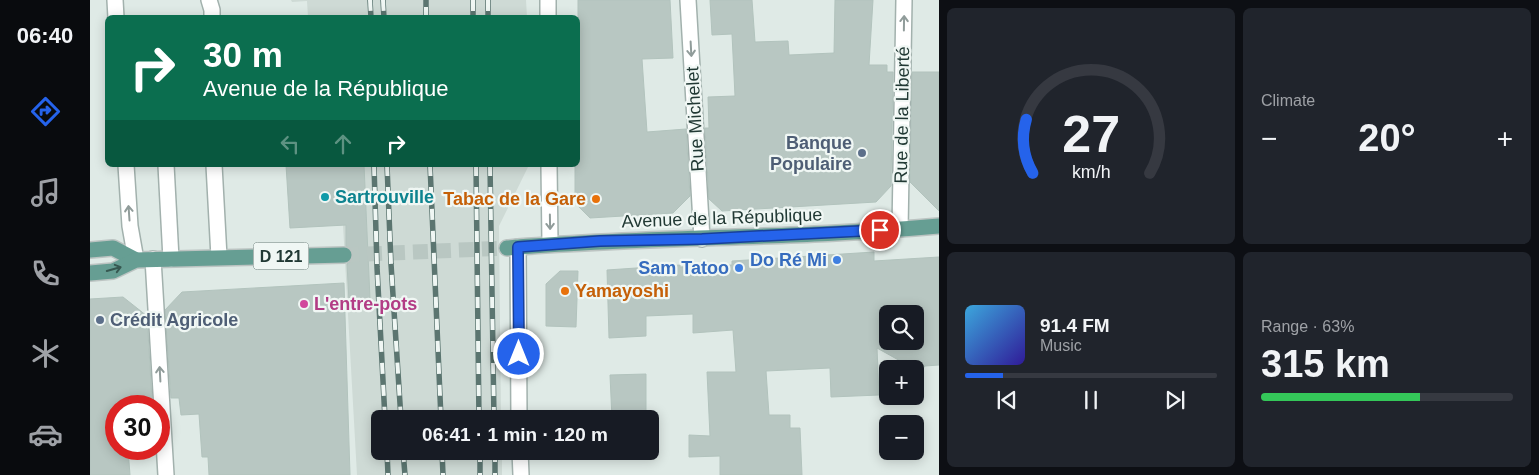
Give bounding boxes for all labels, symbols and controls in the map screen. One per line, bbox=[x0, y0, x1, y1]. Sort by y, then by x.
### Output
one-way arrow bbox=[899, 15, 909, 32]
text: 06:40 bbox=[17, 23, 73, 48]
icon: right bbox=[120, 35, 185, 100]
text: 30 m bbox=[203, 35, 283, 74]
one-way arrow bbox=[686, 40, 695, 56]
street label: Rue de la Liberté bbox=[891, 46, 913, 184]
street label: Rue Michelet bbox=[682, 66, 708, 172]
text: Avenue de la République bbox=[203, 76, 448, 101]
text: Climate bbox=[1261, 92, 1315, 109]
icon: directions bbox=[28, 94, 63, 129]
text: 27 bbox=[1062, 105, 1120, 163]
text: 20° bbox=[1358, 117, 1416, 159]
text: − bbox=[1261, 123, 1277, 154]
text: + bbox=[1497, 123, 1513, 154]
icon: left bbox=[276, 130, 304, 158]
icon: ahead bbox=[329, 130, 357, 158]
icon: right bbox=[382, 130, 410, 158]
place label: Banque Populaire bbox=[770, 133, 852, 174]
marker: Banque Populaire bbox=[856, 147, 868, 159]
text: km/h bbox=[1072, 162, 1110, 182]
icon: music bbox=[28, 175, 63, 210]
place label: Sartrouville bbox=[335, 187, 434, 207]
place label: Tabac de la Gare bbox=[443, 189, 586, 209]
marker: Sartrouville bbox=[319, 191, 331, 203]
marker: Tabac de la Gare bbox=[590, 193, 602, 205]
one-way arrow bbox=[124, 205, 134, 221]
street label: Avenue de la République bbox=[621, 205, 823, 231]
pin bbox=[859, 209, 901, 251]
one-way arrow bbox=[545, 214, 554, 230]
icon: arrive bbox=[866, 216, 894, 244]
road number: D 121 bbox=[254, 242, 308, 270]
place label: Do Ré Mi bbox=[750, 250, 827, 270]
marker: Do Ré Mi bbox=[831, 254, 843, 266]
icon: phone bbox=[28, 256, 63, 291]
place label: Sam Tatoo bbox=[638, 258, 729, 278]
marker: Sam Tatoo bbox=[733, 262, 745, 274]
one-way arrow bbox=[106, 264, 122, 273]
place label: Yamayoshi bbox=[575, 281, 669, 301]
marker: Yamayoshi bbox=[559, 285, 571, 297]
place label: L'entre-pots bbox=[314, 294, 417, 314]
marker: L'entre-pots bbox=[298, 298, 310, 310]
map controls bbox=[879, 305, 924, 460]
button: search bbox=[879, 305, 924, 350]
place label: Crédit Agricole bbox=[110, 310, 238, 330]
marker: Crédit Agricole bbox=[94, 314, 106, 326]
text: 91.4 FM bbox=[1040, 315, 1110, 336]
text: Range · 63% bbox=[1261, 318, 1354, 335]
position arrow bbox=[492, 327, 544, 379]
icon: climate bbox=[28, 336, 63, 371]
text: Music bbox=[1040, 337, 1082, 354]
text: 315 km bbox=[1261, 343, 1390, 385]
button: + bbox=[879, 360, 924, 405]
one-way arrow bbox=[155, 366, 164, 382]
icon: previous bbox=[993, 386, 1021, 414]
icon: pause bbox=[1077, 386, 1105, 414]
icon: next bbox=[1161, 386, 1189, 414]
speed limit sign: 30 bbox=[105, 395, 170, 460]
button: − bbox=[879, 415, 924, 460]
icon: car bbox=[28, 417, 63, 452]
text: 06:41 · 1 min · 120 m bbox=[422, 424, 608, 445]

